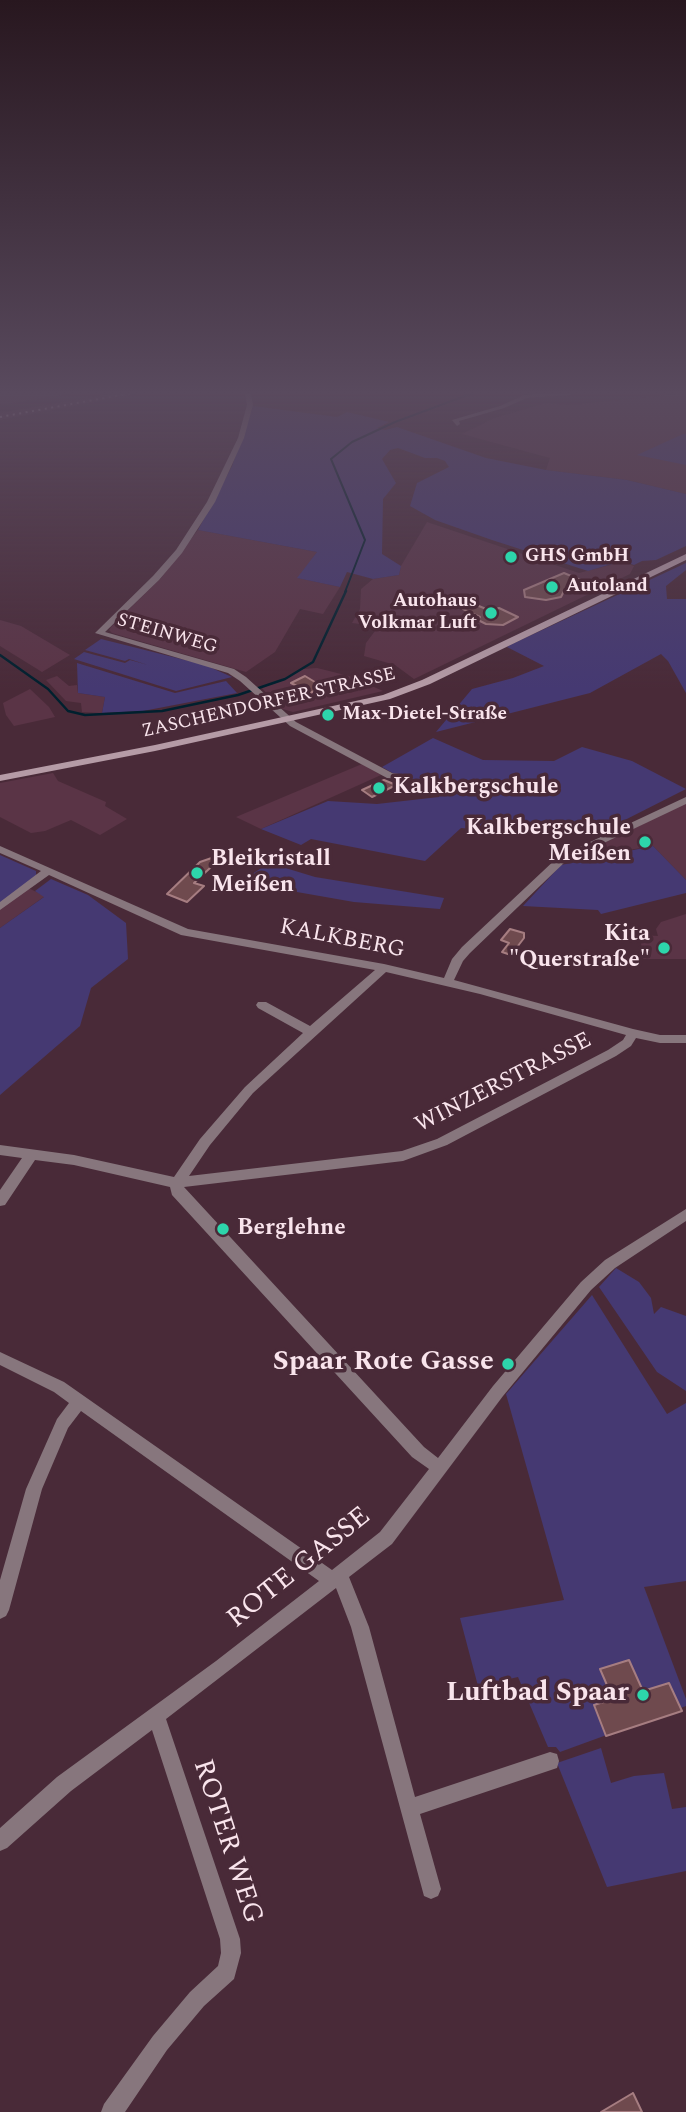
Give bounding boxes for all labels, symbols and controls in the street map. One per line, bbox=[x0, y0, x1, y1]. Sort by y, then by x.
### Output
place label: GHS GmbH bbox=[525, 546, 629, 568]
marker: GHS GmbH bbox=[503, 549, 519, 565]
place label: Autoland bbox=[566, 576, 648, 598]
marker: Autoland bbox=[544, 579, 560, 595]
place label: Autohaus Volkmar Luft bbox=[358, 591, 477, 635]
marker: Autohaus Volkmar Luft bbox=[483, 605, 499, 621]
street label: STEINWEG bbox=[114, 610, 220, 660]
street label: ZASCHENDORFER STRASSE bbox=[140, 664, 398, 744]
place label: Max-Dietel-Straße bbox=[342, 704, 507, 726]
marker: Max-Dietel-Straße bbox=[320, 707, 336, 723]
place label: Kalkbergschule bbox=[393, 774, 558, 802]
marker: Kalkbergschule bbox=[371, 780, 387, 796]
place label: Kalkbergschule Meißen bbox=[466, 815, 631, 869]
marker: Kalkbergschule Meißen bbox=[637, 834, 653, 850]
place label: Bleikristall Meißen bbox=[211, 846, 331, 900]
marker: Bleikristall Meißen bbox=[189, 865, 205, 881]
street label: KALKBERG bbox=[277, 914, 407, 966]
place label: Kita "Querstraße" bbox=[509, 921, 650, 975]
marker: Kita "Querstraße" bbox=[656, 940, 672, 956]
street label: WINZERSTRASSE bbox=[411, 1028, 597, 1140]
place label: Berglehne bbox=[237, 1215, 346, 1243]
marker: Berglehne bbox=[215, 1221, 231, 1237]
place label: Spaar Rote Gasse bbox=[273, 1347, 494, 1381]
marker: Spaar Rote Gasse bbox=[500, 1356, 516, 1372]
street label: ROTE GASSE bbox=[221, 1501, 379, 1637]
place label: Luftbad Spaar bbox=[446, 1678, 629, 1712]
marker: Luftbad Spaar bbox=[635, 1687, 651, 1703]
street label: ROTER WEG bbox=[184, 1756, 268, 1928]

